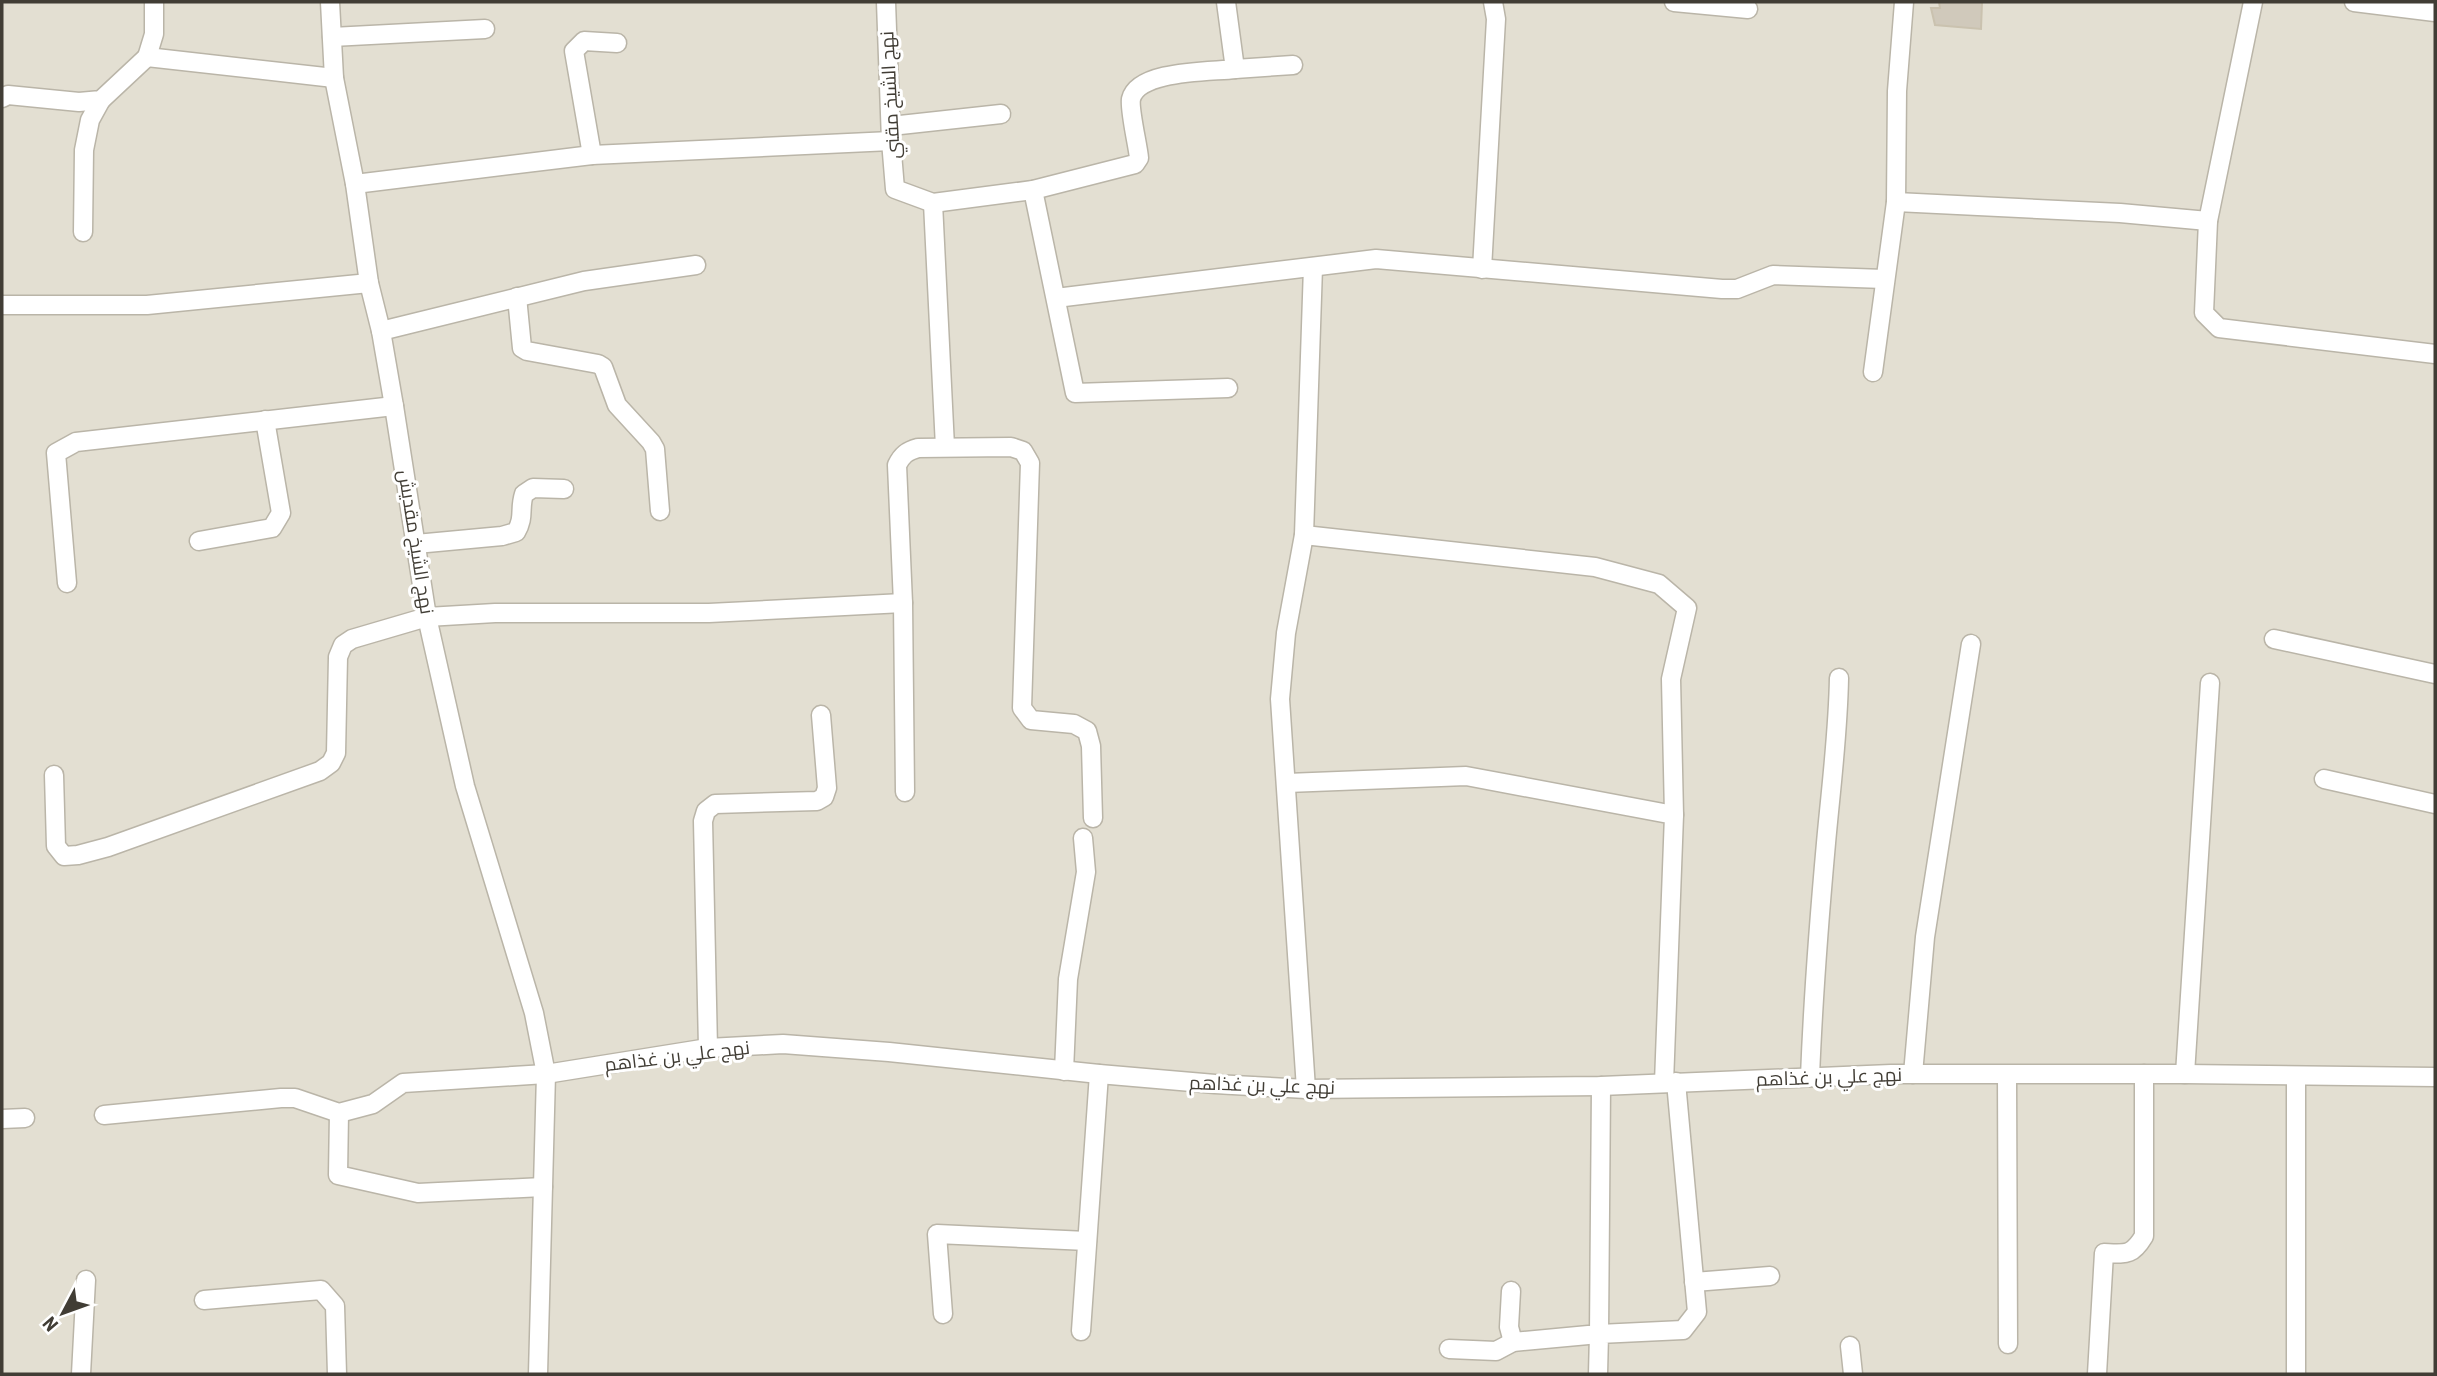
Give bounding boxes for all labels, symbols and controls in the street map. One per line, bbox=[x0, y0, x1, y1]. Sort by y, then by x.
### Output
street label: نهج الشيخ مقني bbox=[875, 30, 908, 159]
street label: نهج الشيخ مقديش bbox=[391, 468, 439, 616]
street label: نهج علي بن غذاهم bbox=[603, 1036, 751, 1079]
street label: نهج علي بن غذاهم bbox=[1755, 1063, 1903, 1094]
street label: نهج علي بن غذاهم bbox=[1188, 1071, 1336, 1102]
north arrow bbox=[28, 1278, 98, 1348]
text: N bbox=[38, 1312, 63, 1336]

